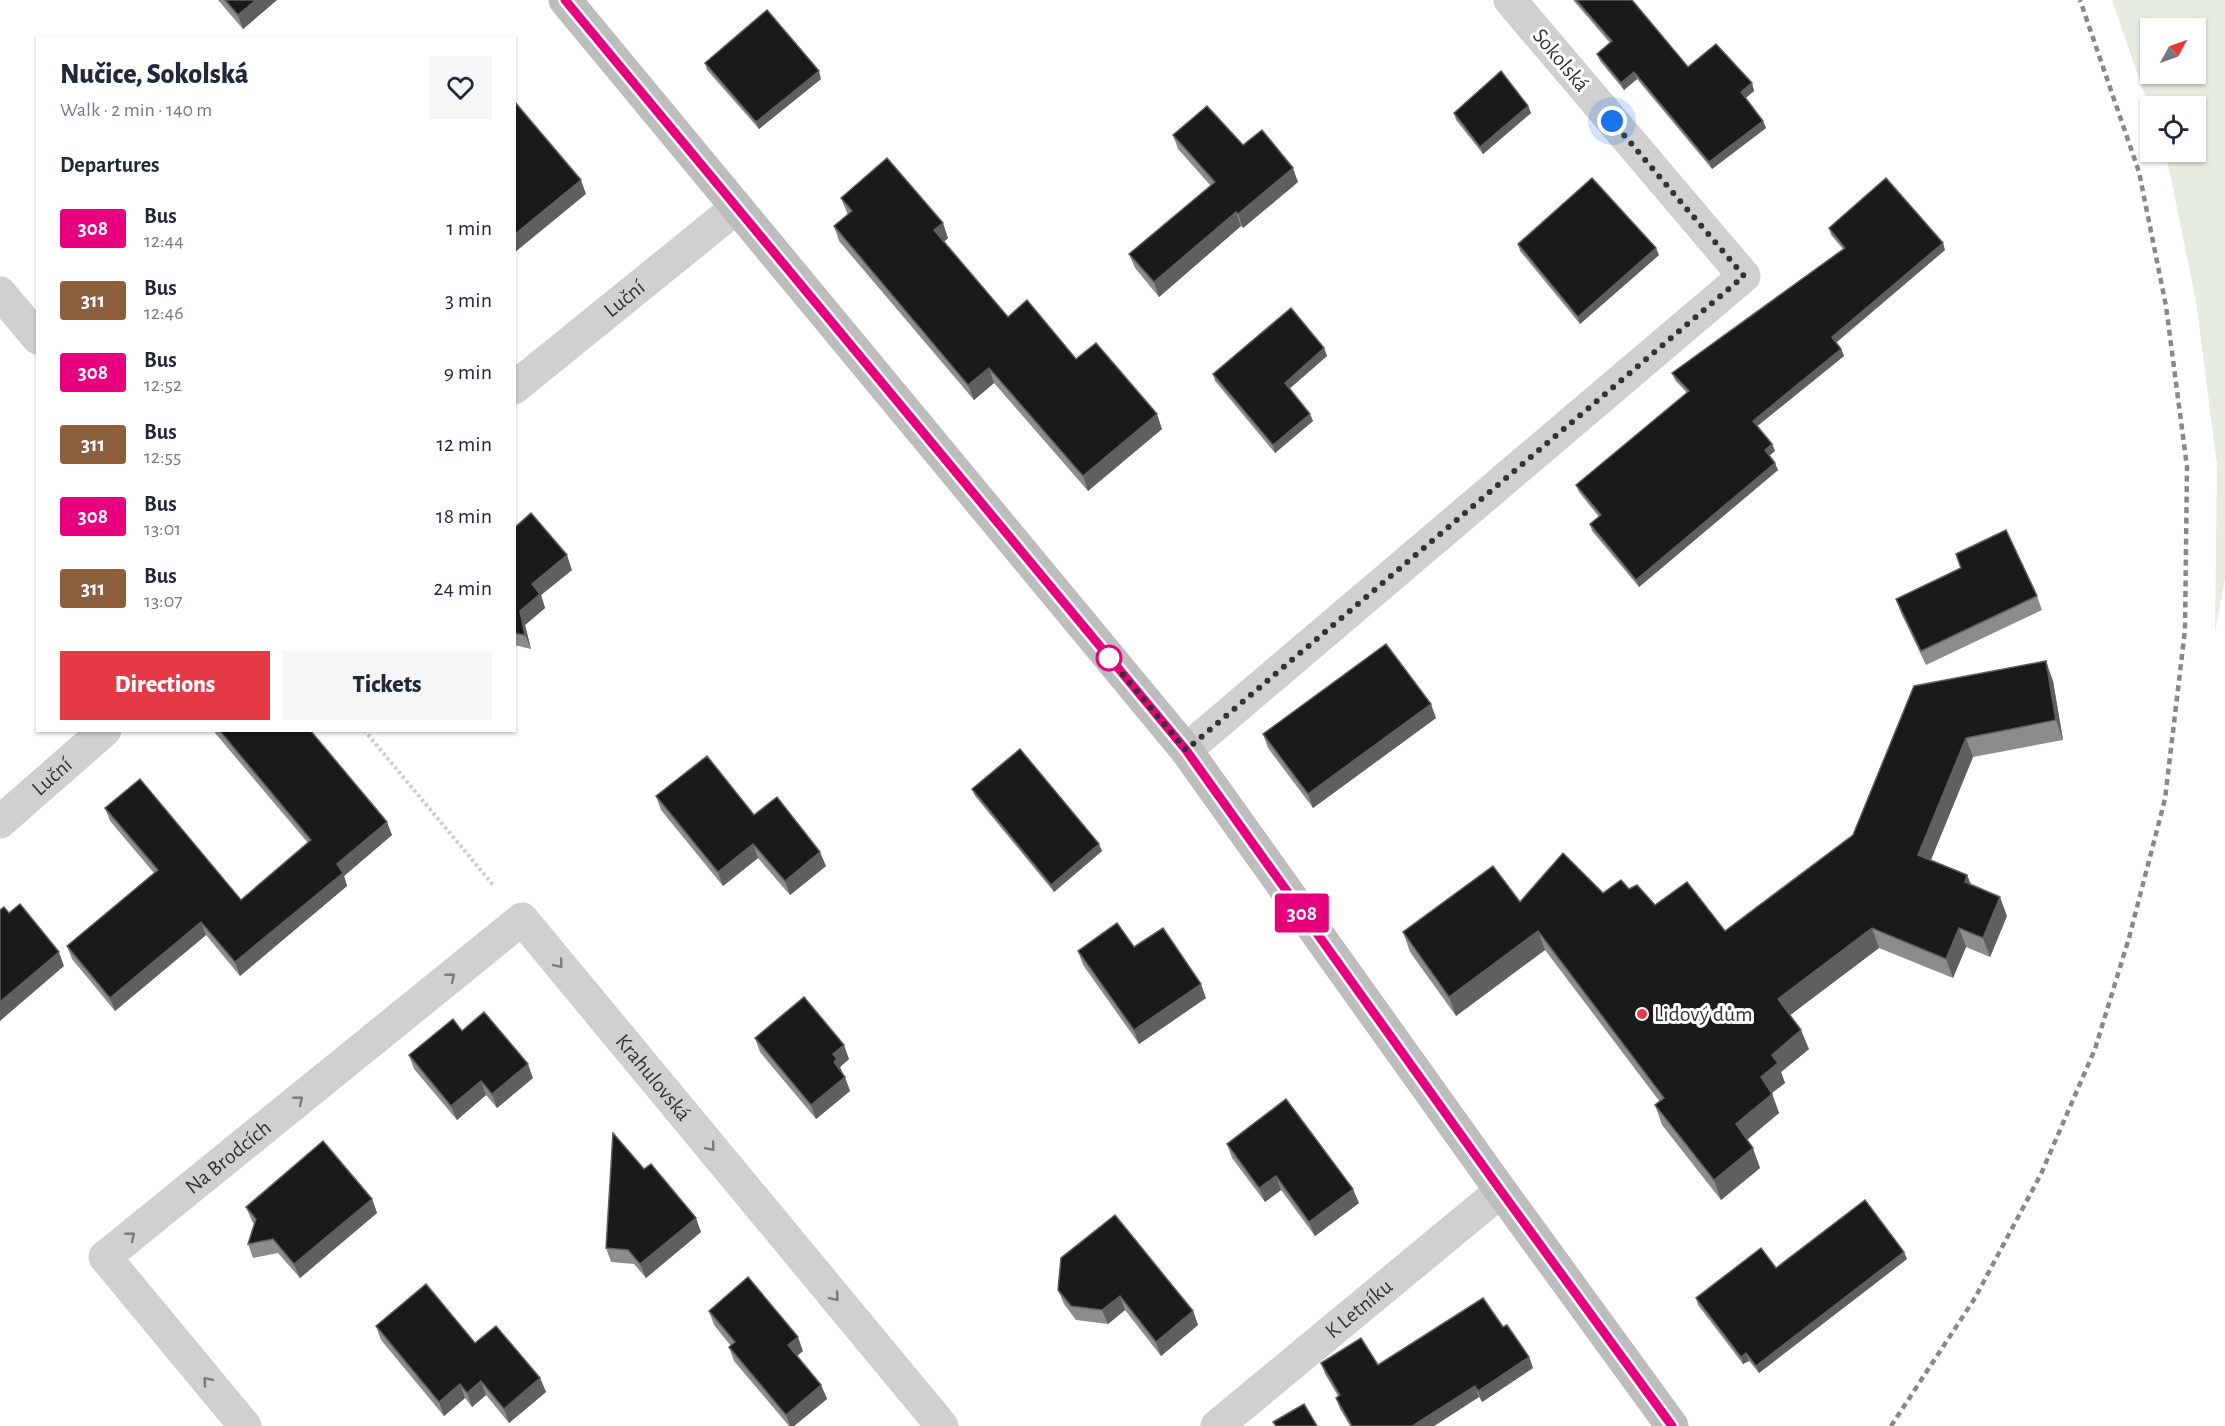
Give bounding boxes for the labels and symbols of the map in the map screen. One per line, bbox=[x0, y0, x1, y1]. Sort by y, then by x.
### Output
north arrow bbox=[2140, 18, 2206, 84]
street label: Sokolská bbox=[1529, 24, 1593, 96]
your location bbox=[1597, 106, 1627, 136]
street label: Luční bbox=[600, 275, 649, 321]
unlabelled marker bbox=[1096, 645, 1122, 671]
street label: Luční bbox=[28, 753, 77, 800]
line badge: 308 bbox=[1268, 894, 1336, 932]
one-way arrow bbox=[552, 957, 563, 968]
one-way arrow bbox=[444, 973, 455, 984]
place label: Lidový dům bbox=[1654, 1003, 1753, 1025]
marker: Lidový dům bbox=[1635, 1007, 1649, 1021]
street label: Krahulovská bbox=[611, 1030, 695, 1125]
one-way arrow bbox=[292, 1096, 303, 1107]
street label: Na Brodcích bbox=[181, 1116, 275, 1198]
one-way arrow bbox=[703, 1140, 714, 1151]
one-way arrow bbox=[125, 1232, 136, 1243]
street label: K Letníku bbox=[1321, 1275, 1396, 1343]
one-way arrow bbox=[828, 1290, 839, 1301]
one-way arrow bbox=[204, 1377, 215, 1388]

